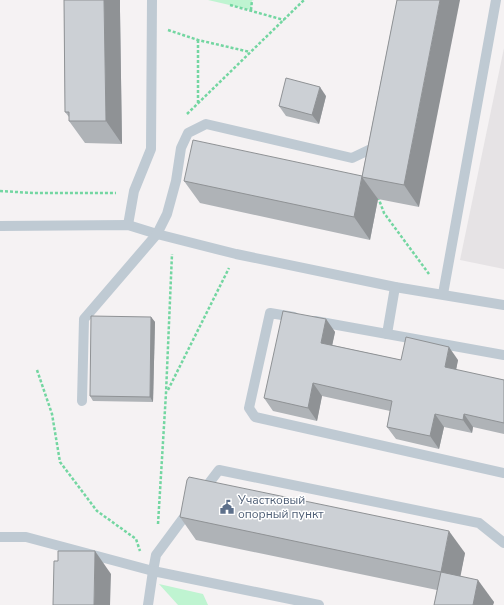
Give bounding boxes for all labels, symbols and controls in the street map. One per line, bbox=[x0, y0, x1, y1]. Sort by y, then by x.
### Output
place label: Участковый опорный пункт bbox=[237, 492, 324, 522]
public building icon: Участковый опорный пункт bbox=[219, 499, 235, 515]

